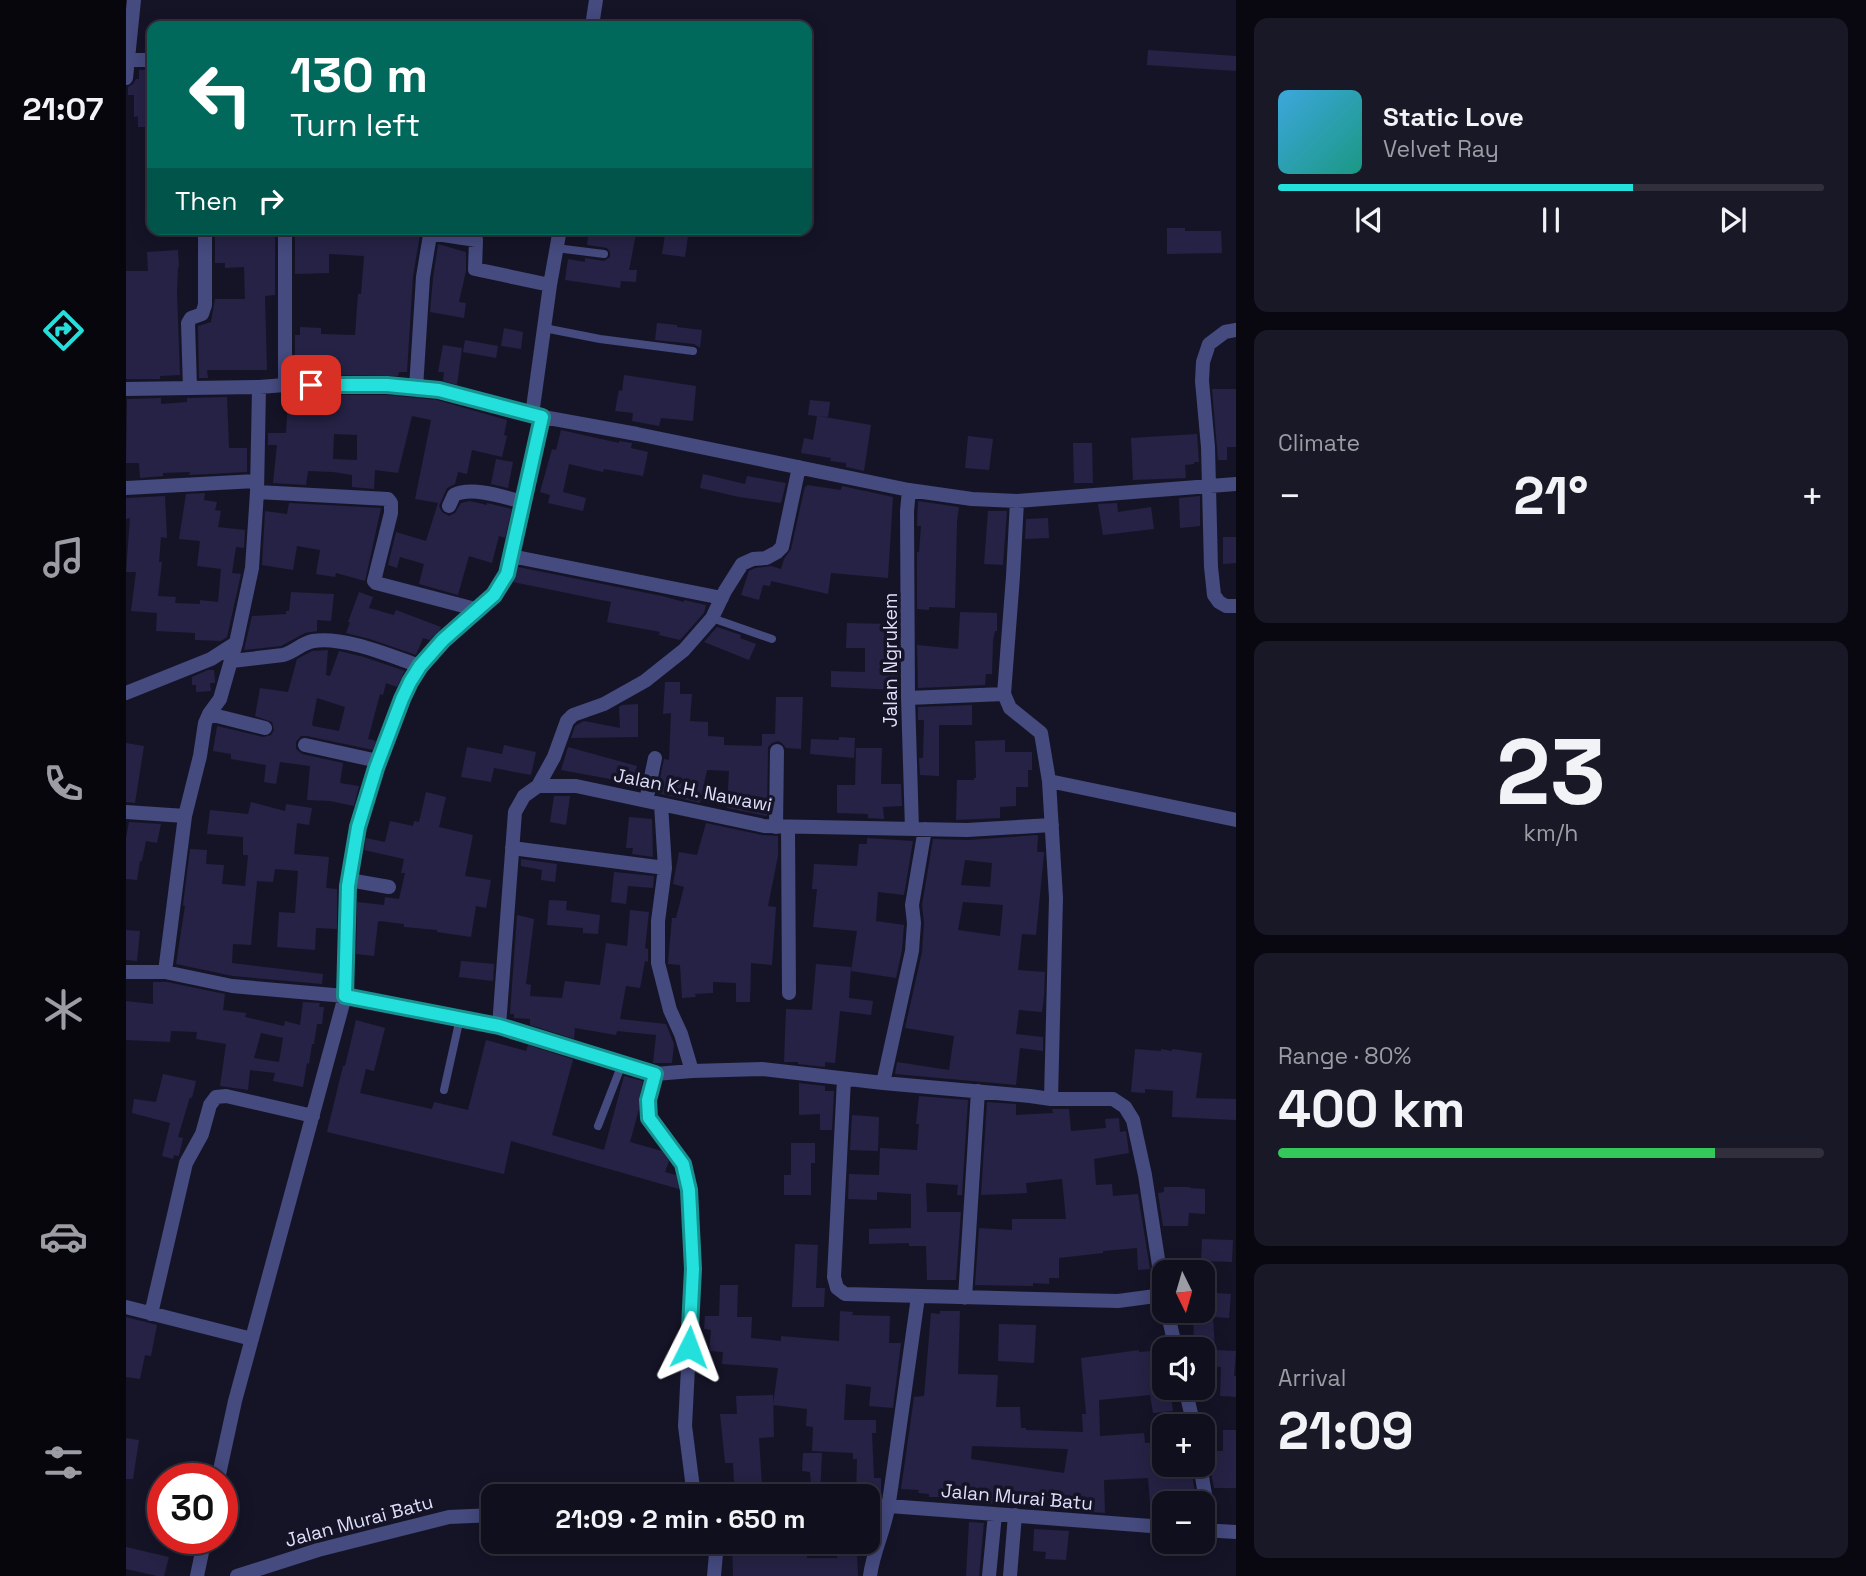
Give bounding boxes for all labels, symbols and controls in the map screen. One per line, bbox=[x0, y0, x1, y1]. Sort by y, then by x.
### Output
text: 130 m bbox=[290, 44, 428, 106]
icon: left bbox=[175, 49, 266, 140]
text: 21:07 bbox=[23, 89, 103, 129]
text: Static Love bbox=[1383, 100, 1524, 134]
text: Turn left bbox=[290, 105, 420, 145]
text: Velvet Ray bbox=[1383, 134, 1499, 164]
icon: right bbox=[252, 182, 290, 220]
text: Then bbox=[175, 184, 238, 218]
icon: previous bbox=[1350, 201, 1388, 239]
icon: pause bbox=[1532, 201, 1570, 239]
icon: next bbox=[1714, 201, 1752, 239]
icon: directions bbox=[39, 306, 88, 355]
pin bbox=[281, 355, 341, 415]
icon: arrive bbox=[292, 366, 330, 404]
text: Climate bbox=[1278, 428, 1360, 458]
text: 21° bbox=[1514, 463, 1588, 529]
text: − bbox=[1278, 472, 1302, 520]
text: + bbox=[1800, 472, 1824, 520]
icon: music bbox=[39, 533, 88, 582]
street label: Jalan Ngrukem bbox=[878, 593, 903, 727]
text: 23 bbox=[1496, 714, 1606, 831]
icon: phone bbox=[39, 759, 88, 808]
street label: Jalan K.H. Nawawi bbox=[612, 762, 774, 818]
text: km/h bbox=[1524, 818, 1578, 848]
icon: climate bbox=[39, 985, 88, 1034]
text: Range · 80% bbox=[1278, 1041, 1411, 1071]
text: 400 km bbox=[1278, 1076, 1465, 1142]
icon: car bbox=[39, 1212, 88, 1261]
north arrow bbox=[1152, 1260, 1214, 1323]
map controls bbox=[1152, 1260, 1215, 1554]
position arrow bbox=[652, 1310, 726, 1384]
button: sound bbox=[1152, 1337, 1215, 1400]
text: Arrival bbox=[1278, 1363, 1346, 1393]
text: 21:09 bbox=[1278, 1398, 1414, 1464]
button: + bbox=[1152, 1414, 1215, 1477]
icon: filters bbox=[39, 1438, 88, 1487]
speed limit sign: 30 bbox=[147, 1463, 238, 1554]
street label: Jalan Murai Batu bbox=[940, 1478, 1094, 1516]
street label: Jalan Murai Batu bbox=[282, 1489, 436, 1553]
button: − bbox=[1152, 1491, 1215, 1554]
text: 21:09 · 2 min · 650 m bbox=[555, 1502, 806, 1536]

